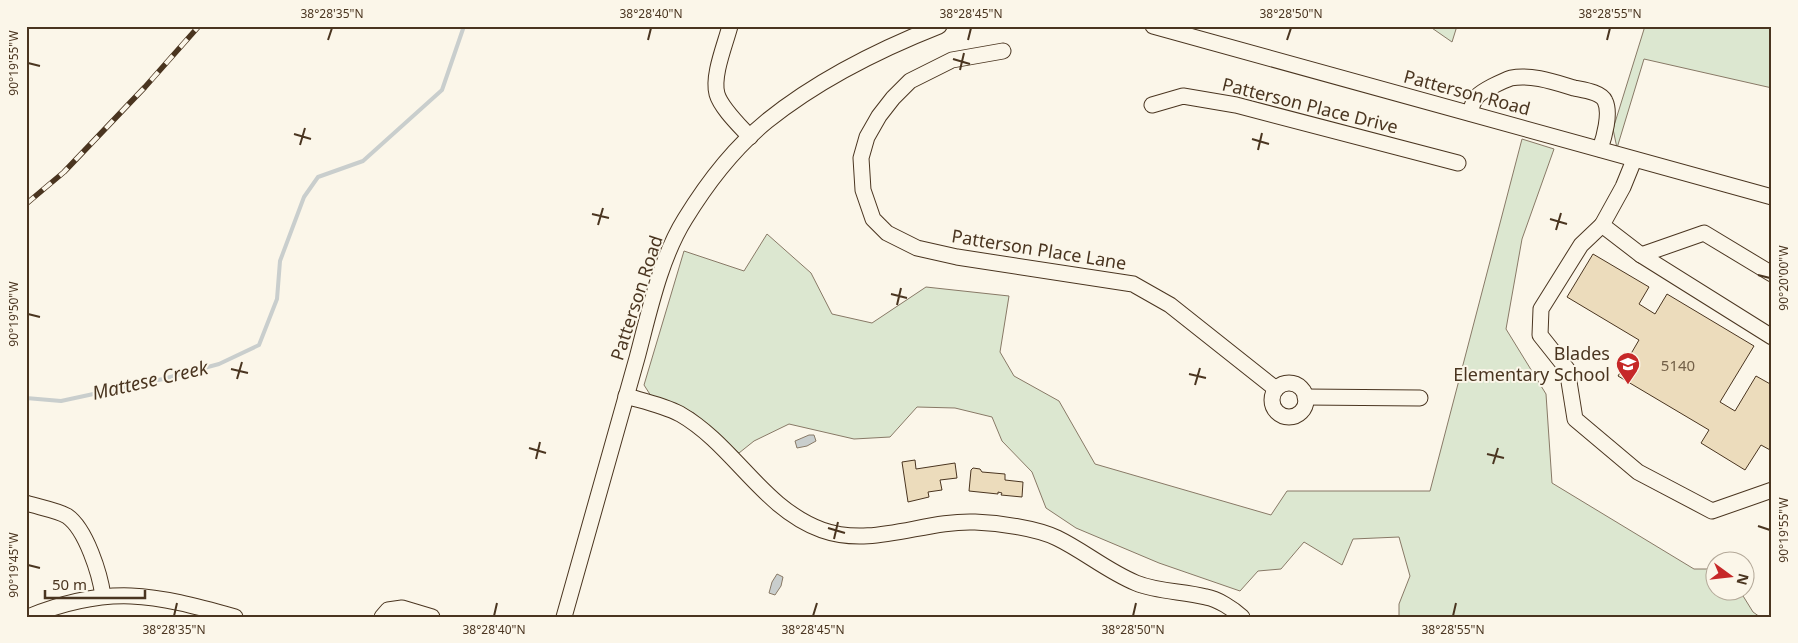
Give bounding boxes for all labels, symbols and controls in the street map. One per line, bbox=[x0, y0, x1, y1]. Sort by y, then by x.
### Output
text: 38°28'35"N bbox=[300, 5, 364, 22]
text: 38°28'40"N bbox=[619, 5, 683, 22]
text: 38°28'45"N bbox=[939, 5, 1003, 22]
text: 38°28'50"N bbox=[1259, 5, 1323, 22]
text: 38°28'55"N bbox=[1578, 5, 1642, 22]
text: 90°19'55"W bbox=[5, 30, 22, 96]
street label: Patterson Road bbox=[1401, 64, 1533, 120]
street label: Patterson Place Drive bbox=[1220, 72, 1401, 139]
street label: Patterson Place Lane bbox=[950, 223, 1128, 275]
street label: Patterson Road bbox=[605, 232, 668, 363]
text: 90°20'00"W bbox=[1775, 245, 1792, 311]
text: 90°19'50"W bbox=[5, 281, 22, 347]
place label: Blades Elementary School bbox=[1453, 341, 1610, 386]
school or university icon: Blades Elementary School bbox=[1615, 351, 1641, 385]
water label: Mattese Creek bbox=[89, 354, 211, 406]
house number: 5140 bbox=[1661, 355, 1695, 375]
text: 90°19'55"W bbox=[1775, 497, 1792, 563]
text: 90°19'45"W bbox=[5, 532, 22, 598]
north arrow bbox=[1706, 550, 1756, 600]
scale bar bbox=[45, 568, 145, 600]
text: N bbox=[1732, 572, 1754, 587]
text: 50 m bbox=[52, 574, 87, 594]
text: 38°28'35"N bbox=[142, 621, 206, 638]
text: 38°28'40"N bbox=[462, 621, 526, 638]
text: 38°28'45"N bbox=[781, 621, 845, 638]
text: 38°28'50"N bbox=[1101, 621, 1165, 638]
text: 38°28'55"N bbox=[1421, 621, 1485, 638]

